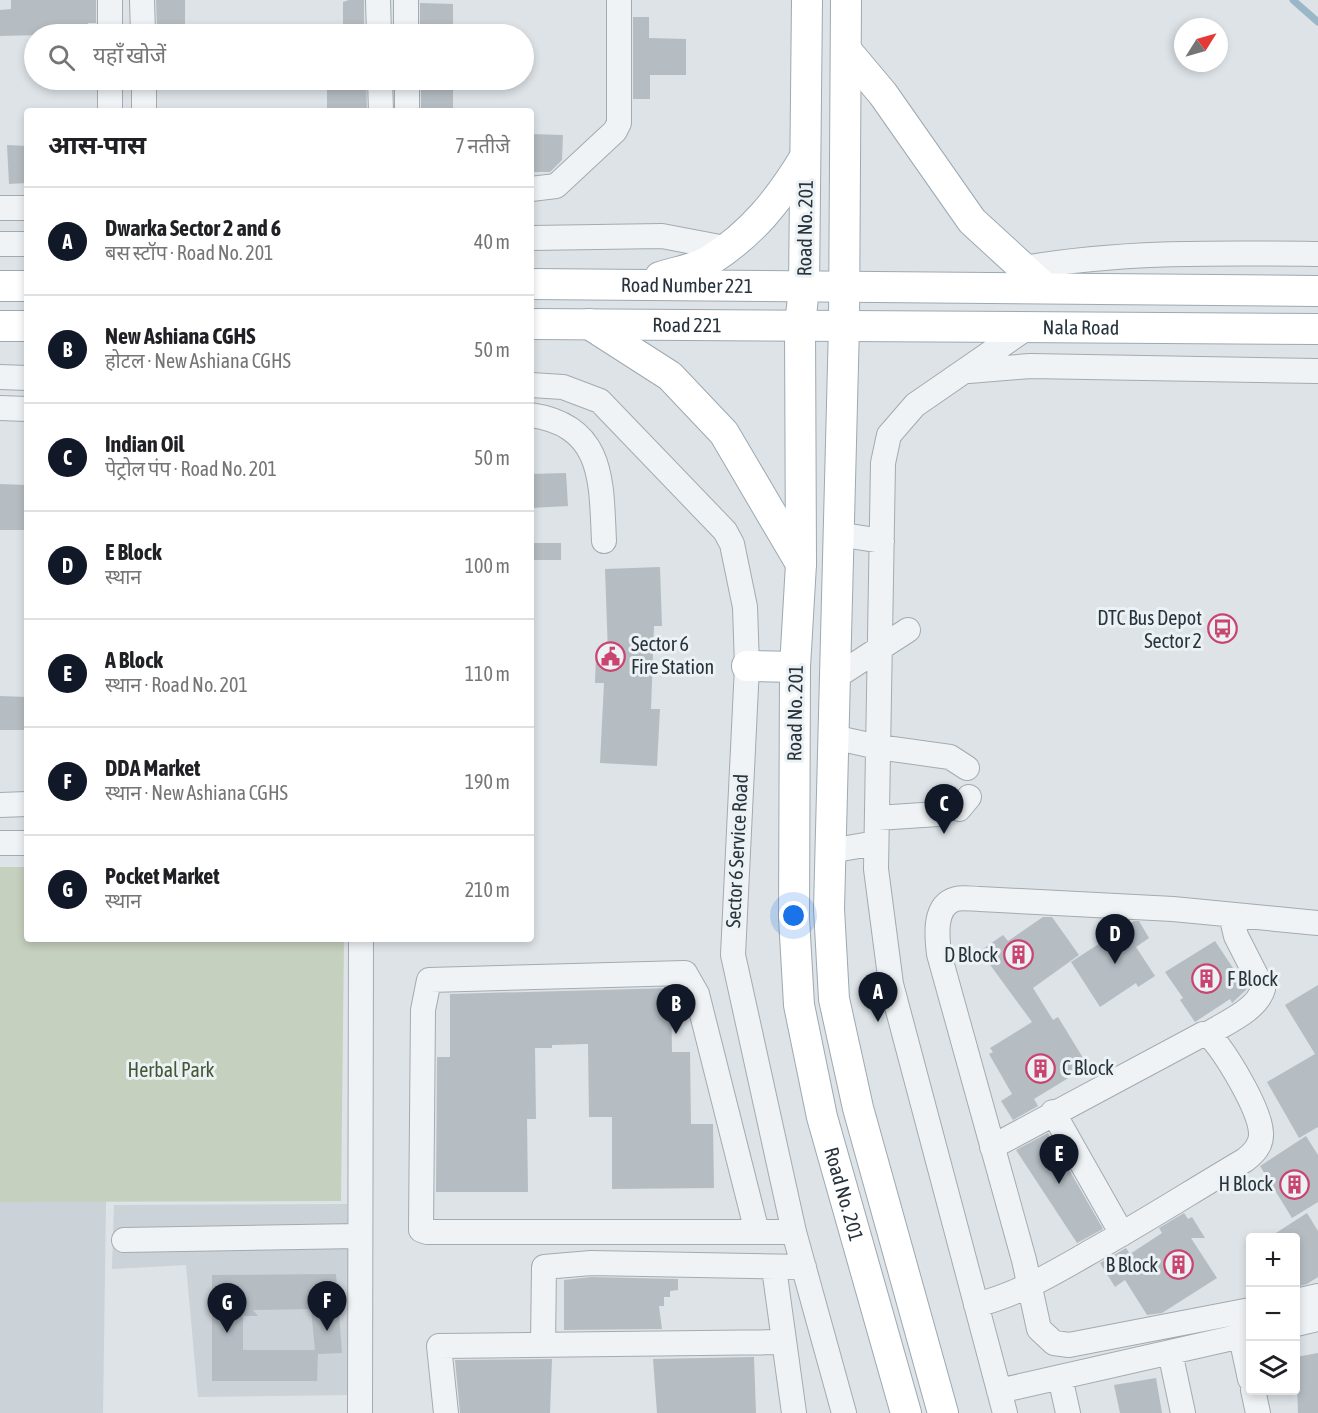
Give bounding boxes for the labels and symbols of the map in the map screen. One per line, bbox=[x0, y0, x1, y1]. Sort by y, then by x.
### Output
north arrow bbox=[1174, 18, 1228, 72]
street label: Road No. 201 bbox=[792, 179, 817, 276]
street label: Road Number 221 bbox=[621, 273, 753, 297]
street label: Road 221 bbox=[652, 313, 722, 336]
street label: Nala Road bbox=[1043, 315, 1119, 339]
place label: DTC Bus Depot Sector 2 bbox=[1097, 606, 1202, 652]
bus stop icon: DTC Bus Depot Sector 2 bbox=[1207, 613, 1239, 645]
place label: Sector 6 Fire Station bbox=[631, 632, 714, 678]
public building icon: Sector 6 Fire Station bbox=[594, 640, 626, 672]
street label: Road No. 201 bbox=[782, 664, 807, 761]
street label: Sector 6 Service Road bbox=[721, 773, 752, 929]
pin: C bbox=[924, 784, 964, 834]
your location bbox=[779, 901, 808, 930]
pin: D bbox=[1096, 914, 1134, 964]
building icon: D Block bbox=[1003, 939, 1035, 971]
place label: D Block bbox=[944, 943, 998, 966]
building icon: F Block bbox=[1190, 963, 1222, 995]
place label: F Block bbox=[1227, 967, 1278, 990]
pin: A bbox=[858, 972, 898, 1022]
pin: B bbox=[656, 984, 696, 1034]
building icon: C Block bbox=[1025, 1052, 1057, 1084]
place label: C Block bbox=[1062, 1056, 1114, 1079]
park label: Herbal Park bbox=[128, 1058, 215, 1081]
pin: E bbox=[1040, 1134, 1078, 1184]
street label: Road No. 201 bbox=[820, 1144, 869, 1244]
building icon: H Block bbox=[1278, 1168, 1310, 1200]
place label: H Block bbox=[1218, 1172, 1273, 1195]
building icon: B Block bbox=[1163, 1249, 1195, 1281]
place label: B Block bbox=[1106, 1253, 1158, 1276]
pin: F bbox=[308, 1282, 346, 1331]
pin: G bbox=[208, 1284, 246, 1333]

